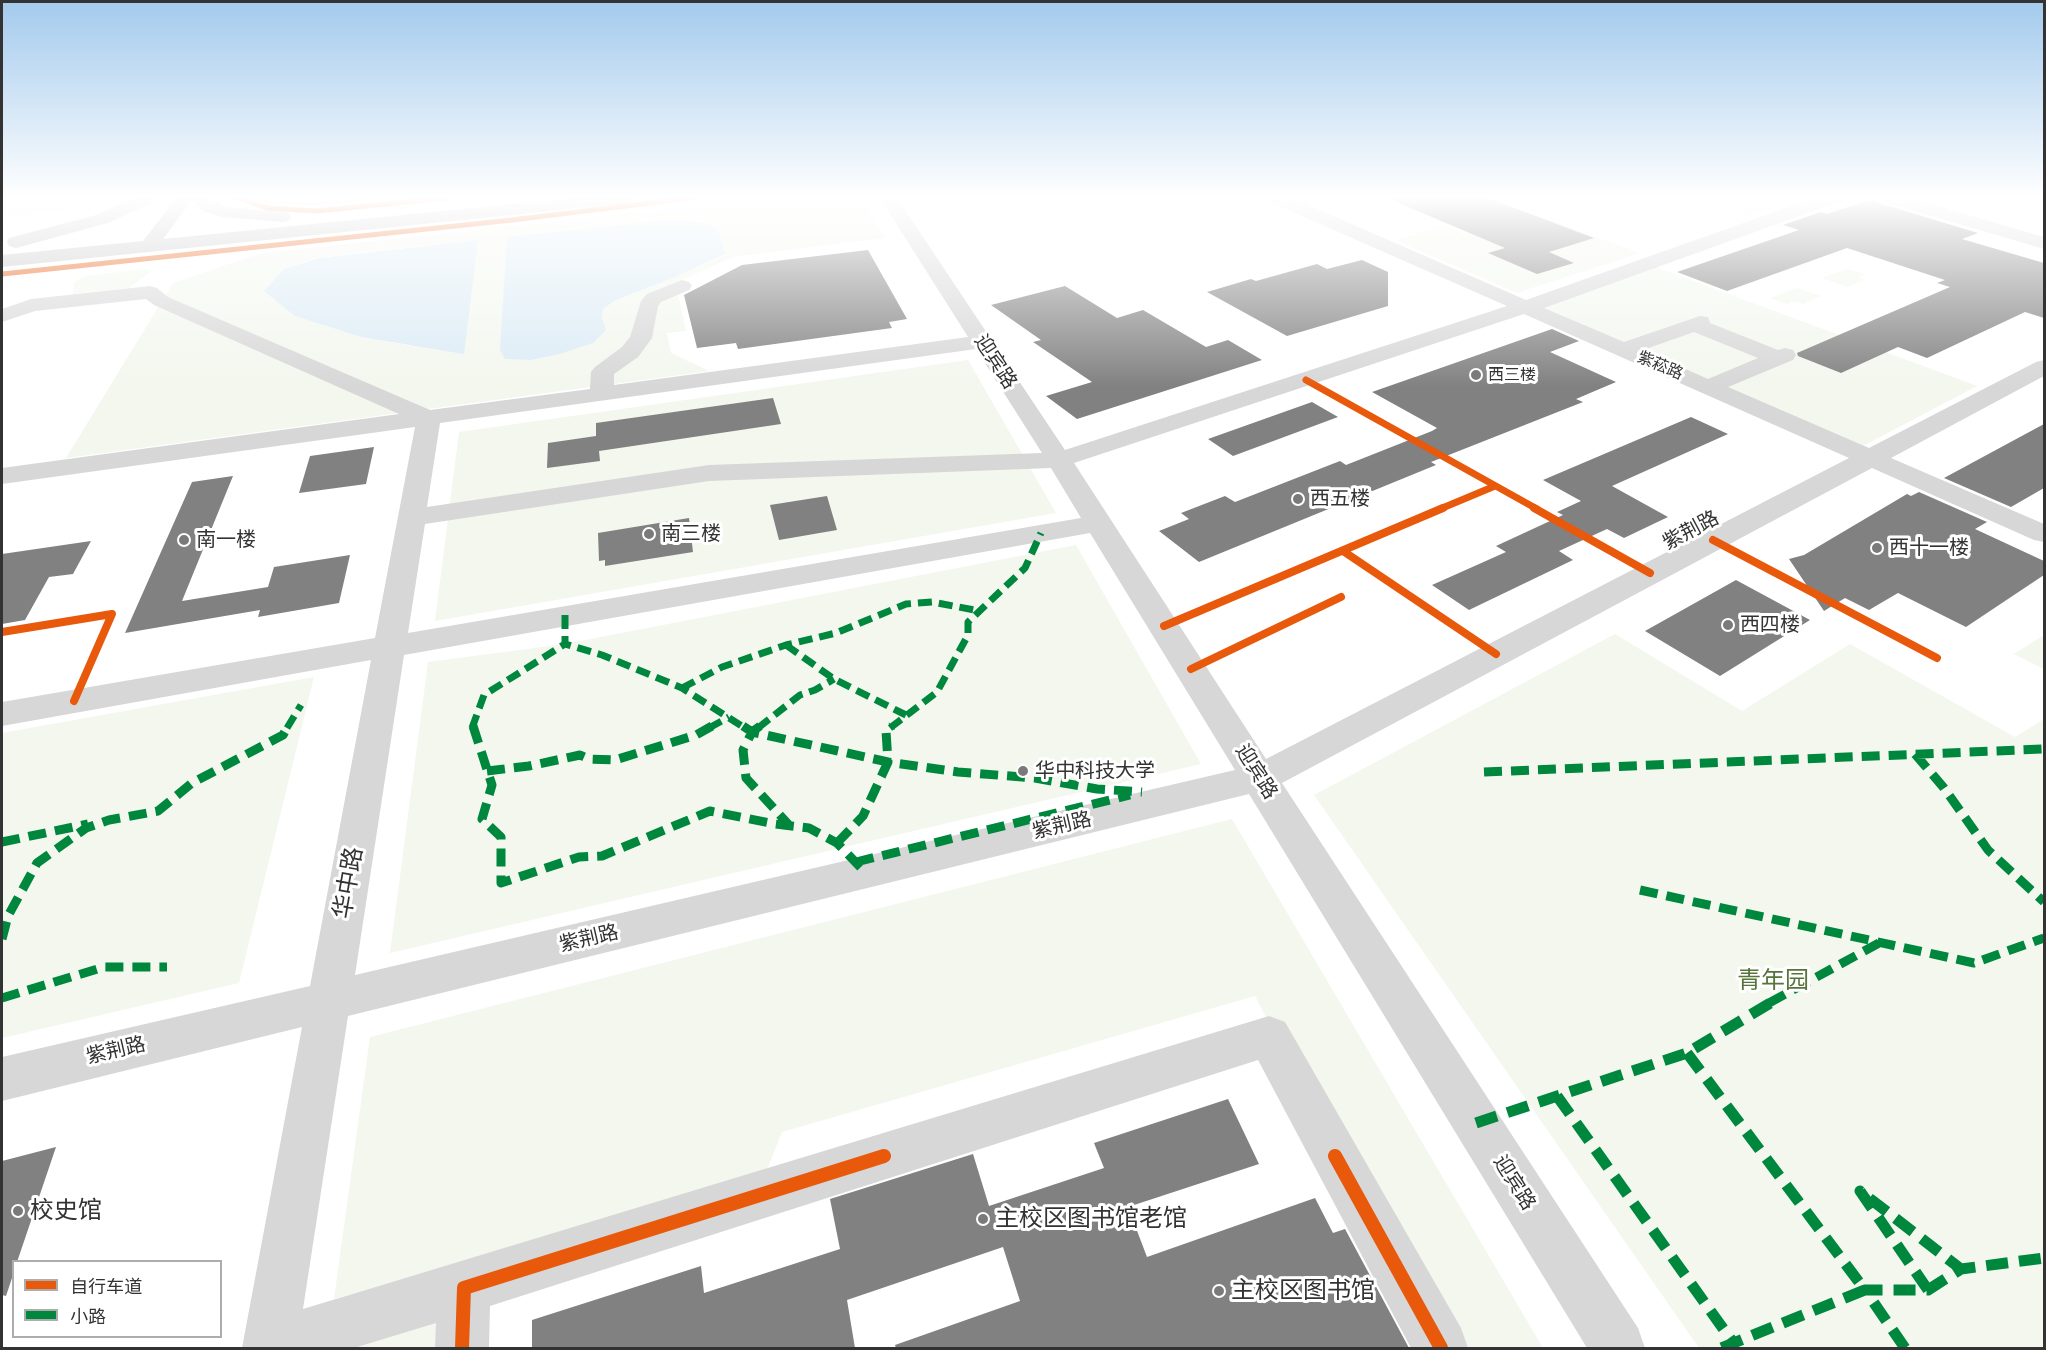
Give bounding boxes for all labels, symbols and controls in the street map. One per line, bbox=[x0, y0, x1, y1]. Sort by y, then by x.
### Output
street label: 迎宾路 bbox=[969, 330, 1021, 394]
street label: 紫菘路 bbox=[1634, 348, 1686, 384]
place label: 西三楼 bbox=[1488, 365, 1536, 385]
marker: 西三楼 bbox=[1469, 368, 1483, 382]
place label: 西五楼 bbox=[1310, 487, 1370, 511]
marker: 西五楼 bbox=[1291, 492, 1305, 506]
street label: 紫荆路 bbox=[1659, 506, 1723, 556]
place label: 南三楼 bbox=[661, 522, 721, 546]
marker: 南三楼 bbox=[642, 527, 656, 541]
place label: 南一楼 bbox=[196, 528, 256, 552]
marker: 南一楼 bbox=[177, 533, 191, 547]
place label: 西十一楼 bbox=[1889, 536, 1969, 560]
marker: 西十一楼 bbox=[1870, 541, 1884, 555]
place label: 西四楼 bbox=[1740, 613, 1800, 637]
marker: 西四楼 bbox=[1721, 618, 1735, 632]
street label: 迎宾路 bbox=[1230, 740, 1282, 804]
place label: 华中科技大学 bbox=[1035, 759, 1155, 783]
marker: 华中科技大学 bbox=[1016, 764, 1030, 778]
street label: 紫荆路 bbox=[1030, 808, 1094, 844]
street label: 华中路 bbox=[329, 845, 369, 921]
street label: 紫荆路 bbox=[557, 921, 621, 957]
park label: 青年园 bbox=[1737, 967, 1809, 995]
street label: 紫荆路 bbox=[84, 1033, 148, 1069]
street label: 迎宾路 bbox=[1488, 1151, 1540, 1215]
place label: 校史馆 bbox=[30, 1197, 102, 1225]
marker: 校史馆 bbox=[11, 1204, 25, 1218]
place label: 主校区图书馆老馆 bbox=[995, 1205, 1187, 1233]
marker: 主校区图书馆老馆 bbox=[976, 1212, 990, 1226]
legend bbox=[12, 1260, 222, 1338]
text: 自行车道 bbox=[70, 1274, 142, 1298]
place label: 主校区图书馆 bbox=[1231, 1277, 1375, 1305]
marker: 主校区图书馆 bbox=[1212, 1284, 1226, 1298]
text: 小路 bbox=[70, 1304, 106, 1328]

